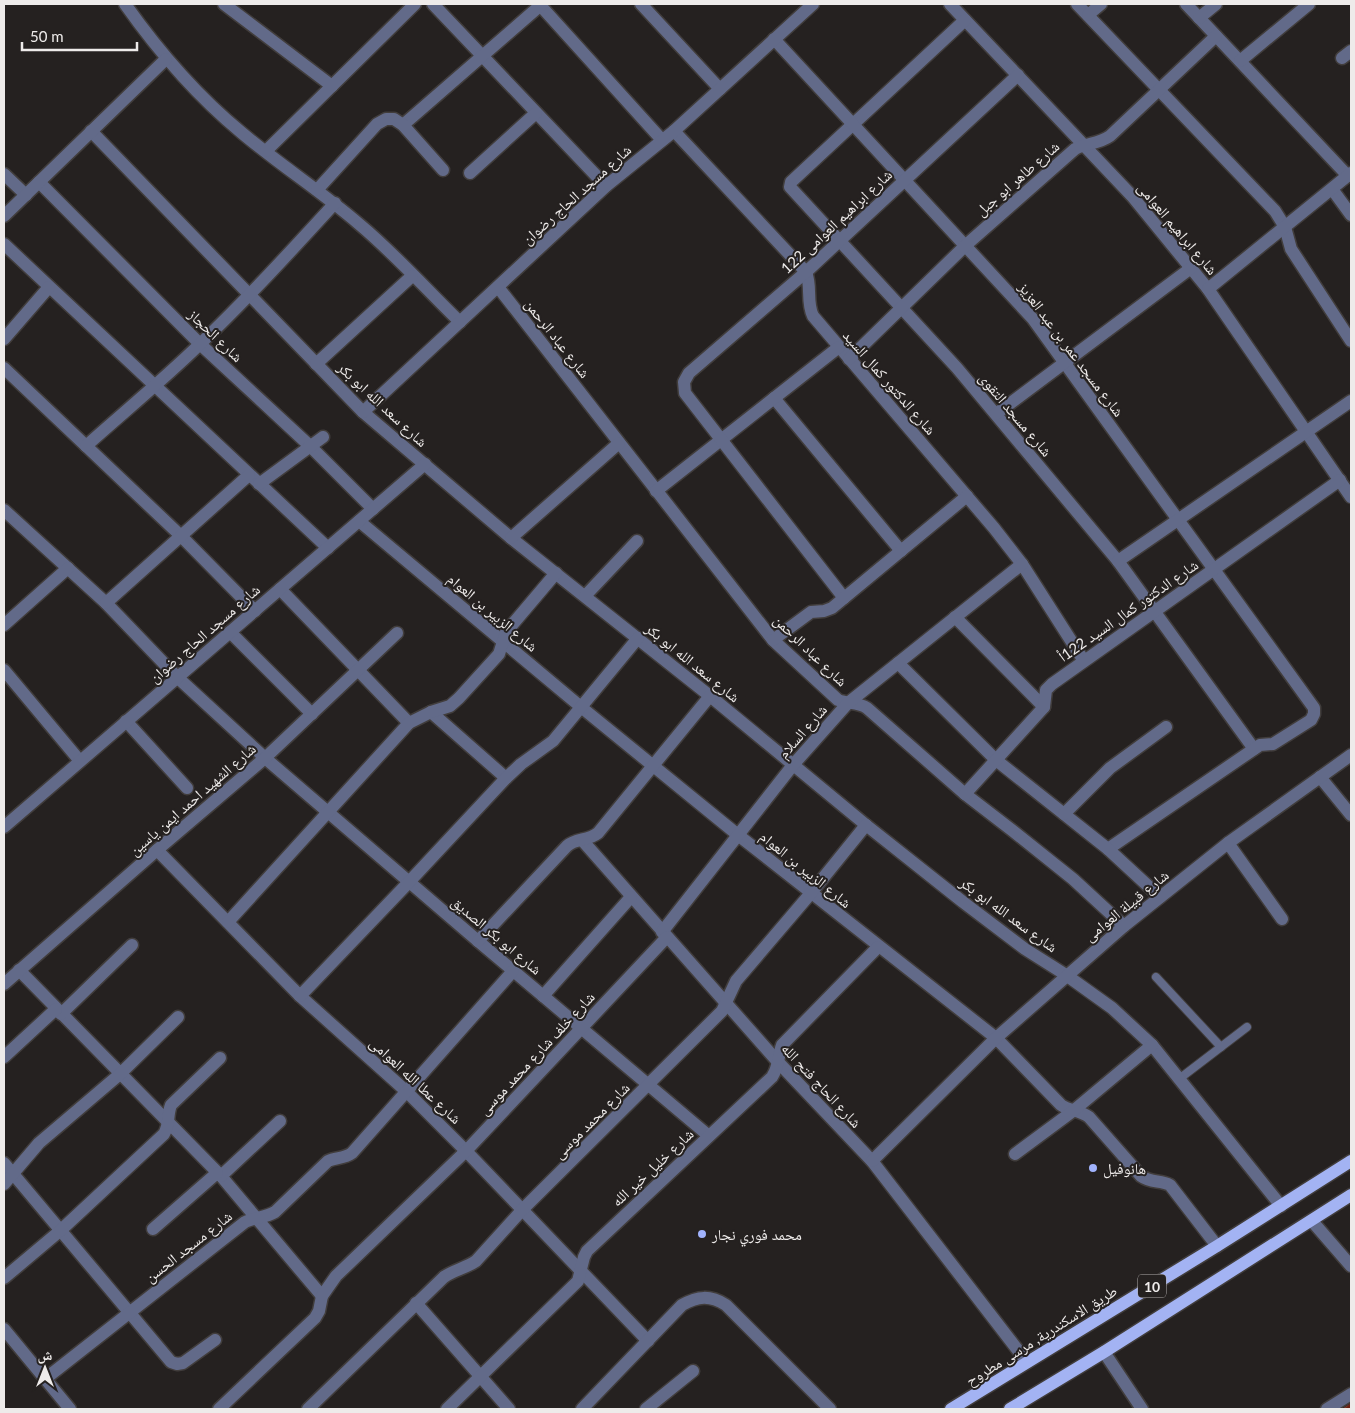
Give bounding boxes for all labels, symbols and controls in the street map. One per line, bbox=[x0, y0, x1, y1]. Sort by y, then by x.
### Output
scale bar bbox=[22, 20, 138, 52]
text: 50 m bbox=[30, 27, 64, 45]
street label: شارع طاهر ابو جبل bbox=[972, 137, 1064, 221]
street label: شارع مسجد الحاج رضوان bbox=[518, 140, 636, 249]
street label: شارع ابراهيم العوامى 122 bbox=[777, 165, 897, 279]
street label: شارع ابراهيم العوامى bbox=[1133, 178, 1222, 279]
street label: شارع مسجد عمر بن عبد العزيز bbox=[1013, 277, 1128, 421]
street label: شارع عباد الرحمن bbox=[520, 295, 595, 382]
street label: شارع الحجاز bbox=[183, 304, 247, 367]
street label: شارع الدكتور كمال السيد bbox=[838, 326, 940, 439]
street label: شارع سعد الله ابو بكر bbox=[332, 357, 432, 452]
street label: شارع مسجد التقوى bbox=[974, 368, 1057, 461]
street label: شارع الدكتور كمال السيد 122أ bbox=[1055, 555, 1202, 667]
street label: شارع الزبير بن العوام bbox=[443, 569, 542, 657]
street label: شارع مسجد الحاج رضوان bbox=[145, 580, 265, 688]
street label: شارع عباد الرحمن bbox=[769, 610, 852, 691]
street label: شارع سعد الله ابو بكر bbox=[640, 618, 744, 707]
street label: شارع السلام bbox=[774, 700, 832, 763]
street label: شارع الشهيد احمد ايمن ياسين bbox=[125, 739, 260, 860]
street label: شارع الزبير بن العوام bbox=[755, 827, 855, 913]
street label: شارع قبيلة العوامى bbox=[1080, 865, 1173, 946]
street label: شارع سعد الله ابو بكر bbox=[955, 872, 1061, 957]
street label: شارع ابو بكر الصديق bbox=[447, 892, 546, 980]
street label: شارع خلف شارع محمد موسى bbox=[474, 988, 599, 1120]
street label: شارع عطا الله العوامى bbox=[365, 1033, 466, 1129]
street label: شارع الحاج فتح الله bbox=[777, 1039, 866, 1132]
street label: شارع محمد موسى bbox=[549, 1078, 634, 1163]
street label: شارع خليل خير الله bbox=[607, 1124, 698, 1211]
place label: هانوفيل bbox=[1103, 1159, 1146, 1179]
marker: هانوفيل bbox=[1087, 1162, 1099, 1174]
street label: شارع مسجد الحسن bbox=[141, 1206, 236, 1287]
place label: محمد فوري نجار bbox=[711, 1225, 802, 1247]
marker: محمد فوري نجار bbox=[696, 1228, 708, 1240]
road number: 10 bbox=[1138, 1274, 1166, 1298]
street label: طريق الاسكندرية, مرسى مطروح bbox=[962, 1281, 1121, 1391]
north arrow bbox=[20, 1343, 70, 1393]
text: ش bbox=[38, 1346, 53, 1364]

